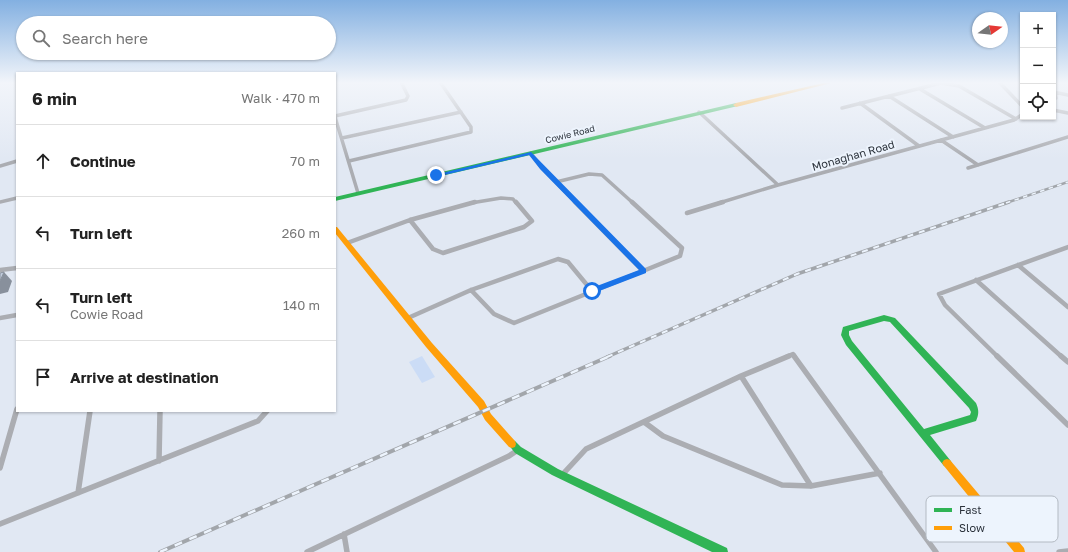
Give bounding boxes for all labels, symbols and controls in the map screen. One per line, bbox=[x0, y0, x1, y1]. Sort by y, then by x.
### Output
north arrow bbox=[972, 12, 1008, 48]
map controls bbox=[1020, 12, 1056, 120]
button: + bbox=[1020, 12, 1056, 48]
search box bbox=[16, 16, 336, 60]
icon: search bbox=[30, 27, 52, 49]
text: Search here bbox=[62, 29, 148, 47]
button: − bbox=[1020, 48, 1056, 84]
button: locate bbox=[1020, 84, 1056, 120]
text: 6 min bbox=[32, 88, 77, 109]
text: Walk · 470 m bbox=[241, 90, 320, 106]
street label: Cowie Road bbox=[544, 123, 596, 145]
street label: Monaghan Road bbox=[810, 137, 896, 173]
icon: ahead bbox=[32, 150, 54, 172]
text: Continue bbox=[70, 152, 136, 170]
text: 70 m bbox=[290, 153, 320, 169]
route end bbox=[427, 166, 445, 184]
icon: left bbox=[32, 222, 54, 244]
text: Turn left bbox=[70, 224, 132, 242]
text: 260 m bbox=[282, 225, 320, 241]
route start bbox=[583, 282, 601, 300]
text: Turn left bbox=[70, 288, 132, 306]
icon: left bbox=[32, 294, 54, 316]
text: 140 m bbox=[283, 297, 320, 313]
text: Cowie Road bbox=[70, 306, 143, 322]
icon: arrive bbox=[32, 366, 54, 388]
text: Arrive at destination bbox=[70, 368, 219, 386]
legend bbox=[926, 496, 1058, 542]
text: Fast bbox=[959, 503, 982, 516]
text: Slow bbox=[959, 521, 985, 534]

